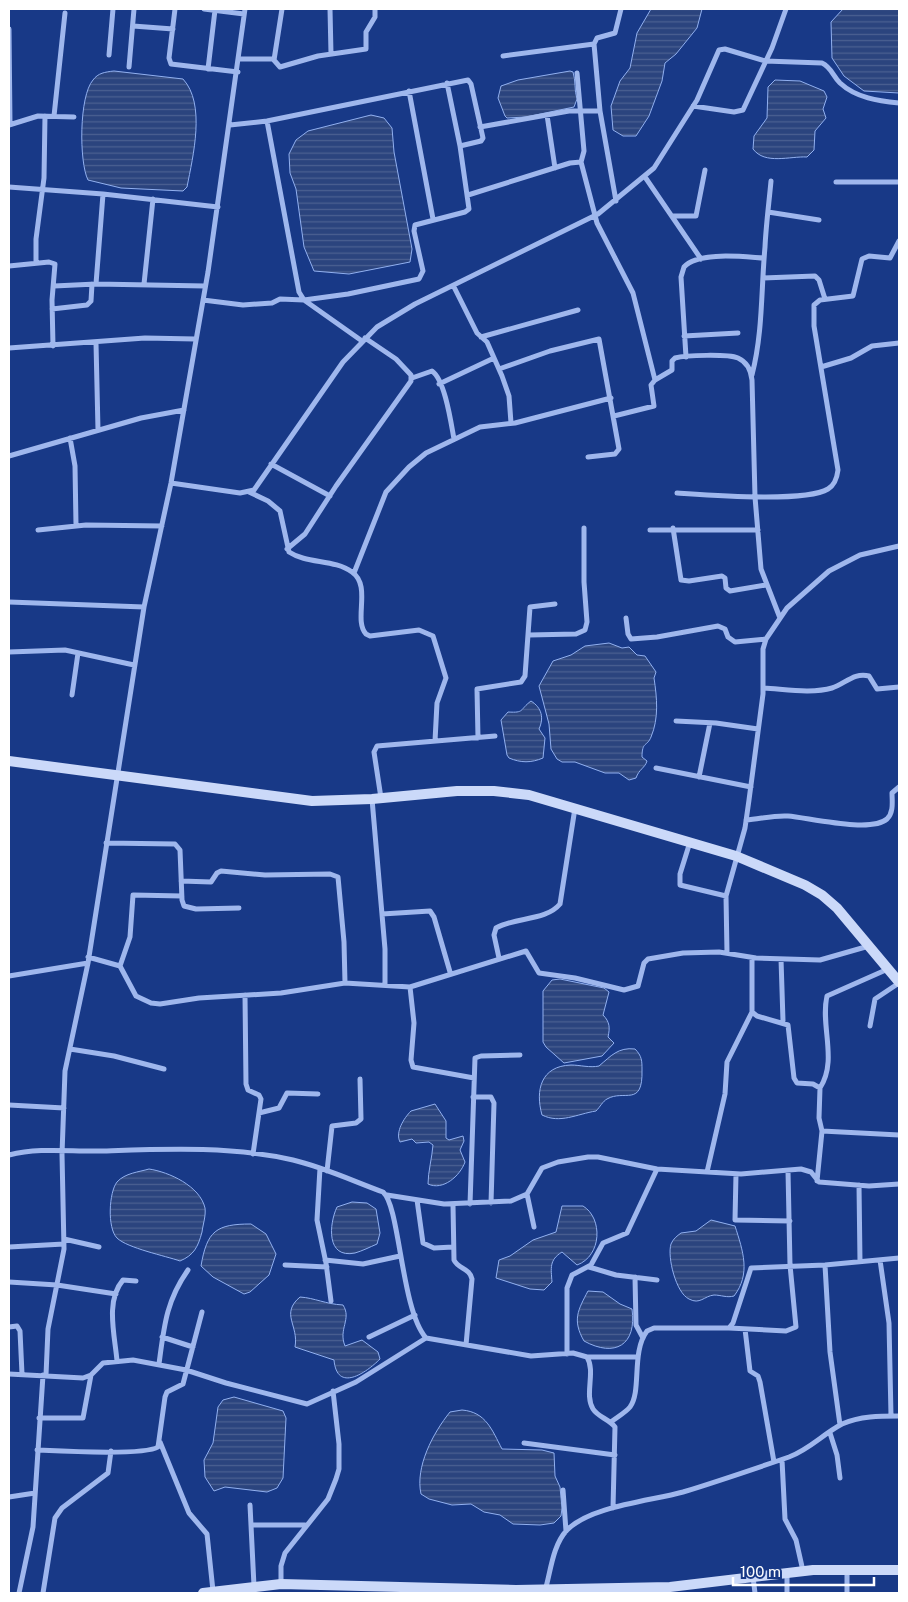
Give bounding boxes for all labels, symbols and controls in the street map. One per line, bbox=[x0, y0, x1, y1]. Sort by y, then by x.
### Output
scale bar bbox=[733, 1554, 874, 1586]
text: 100 m bbox=[740, 1563, 781, 1580]

